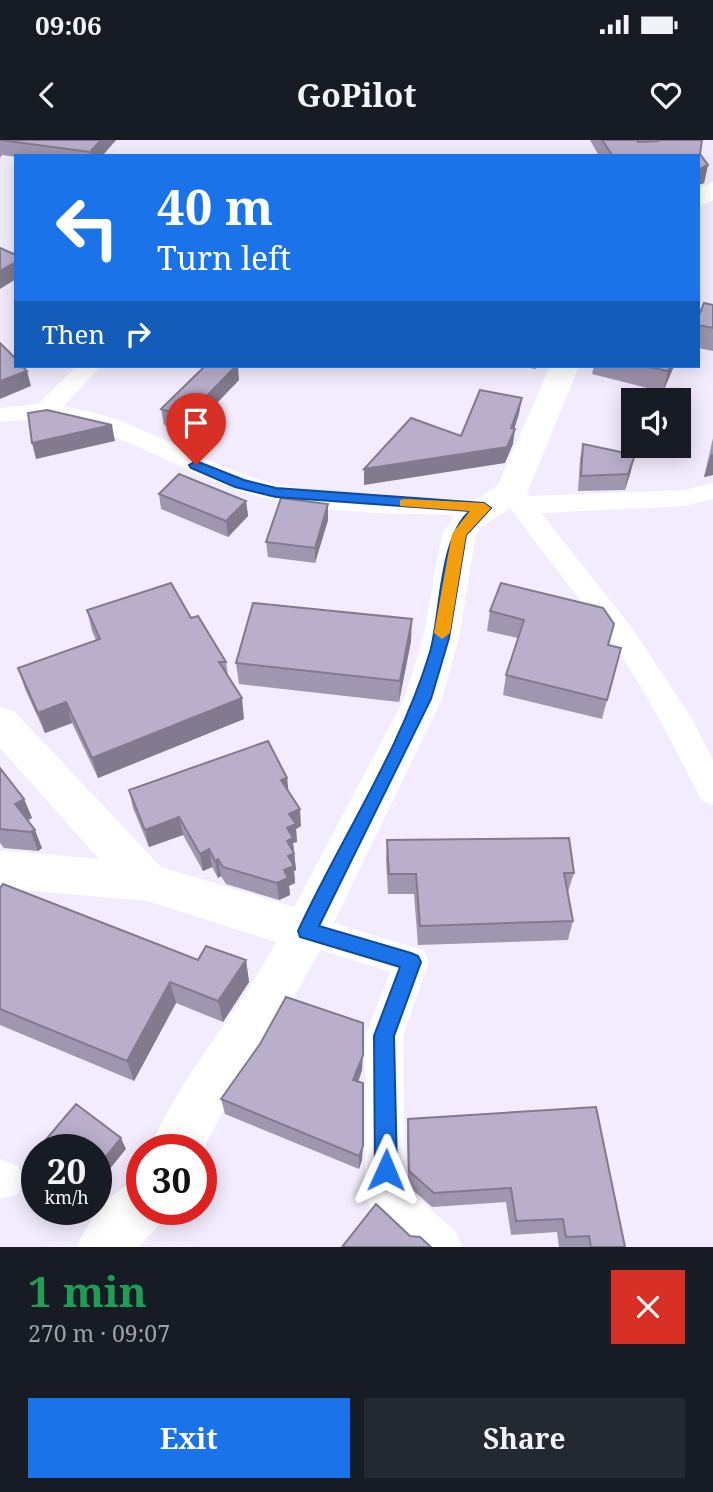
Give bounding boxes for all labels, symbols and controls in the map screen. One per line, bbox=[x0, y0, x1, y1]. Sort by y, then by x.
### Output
text: 09:06 bbox=[35, 7, 102, 43]
text: GoPilot bbox=[297, 73, 416, 116]
icon: back bbox=[28, 76, 66, 114]
icon: heart bbox=[647, 76, 685, 114]
text: 40 m bbox=[157, 173, 273, 239]
icon: left bbox=[42, 182, 133, 273]
text: Turn left bbox=[157, 236, 291, 279]
icon: right bbox=[119, 315, 157, 353]
text: Then bbox=[42, 316, 105, 352]
map controls bbox=[621, 388, 691, 458]
button: sound bbox=[621, 388, 691, 458]
pin bbox=[166, 393, 226, 465]
icon: arrive bbox=[177, 404, 215, 442]
position arrow bbox=[349, 1133, 423, 1207]
speed limit sign: 30 bbox=[126, 1134, 217, 1225]
text: 20 bbox=[47, 1147, 86, 1194]
text: km/h bbox=[44, 1185, 89, 1209]
text: 1 min bbox=[28, 1262, 147, 1319]
button: close bbox=[611, 1270, 685, 1344]
text: 270 m · 09:07 bbox=[28, 1317, 170, 1349]
button: Exit bbox=[28, 1398, 350, 1478]
button: Share bbox=[364, 1398, 685, 1478]

